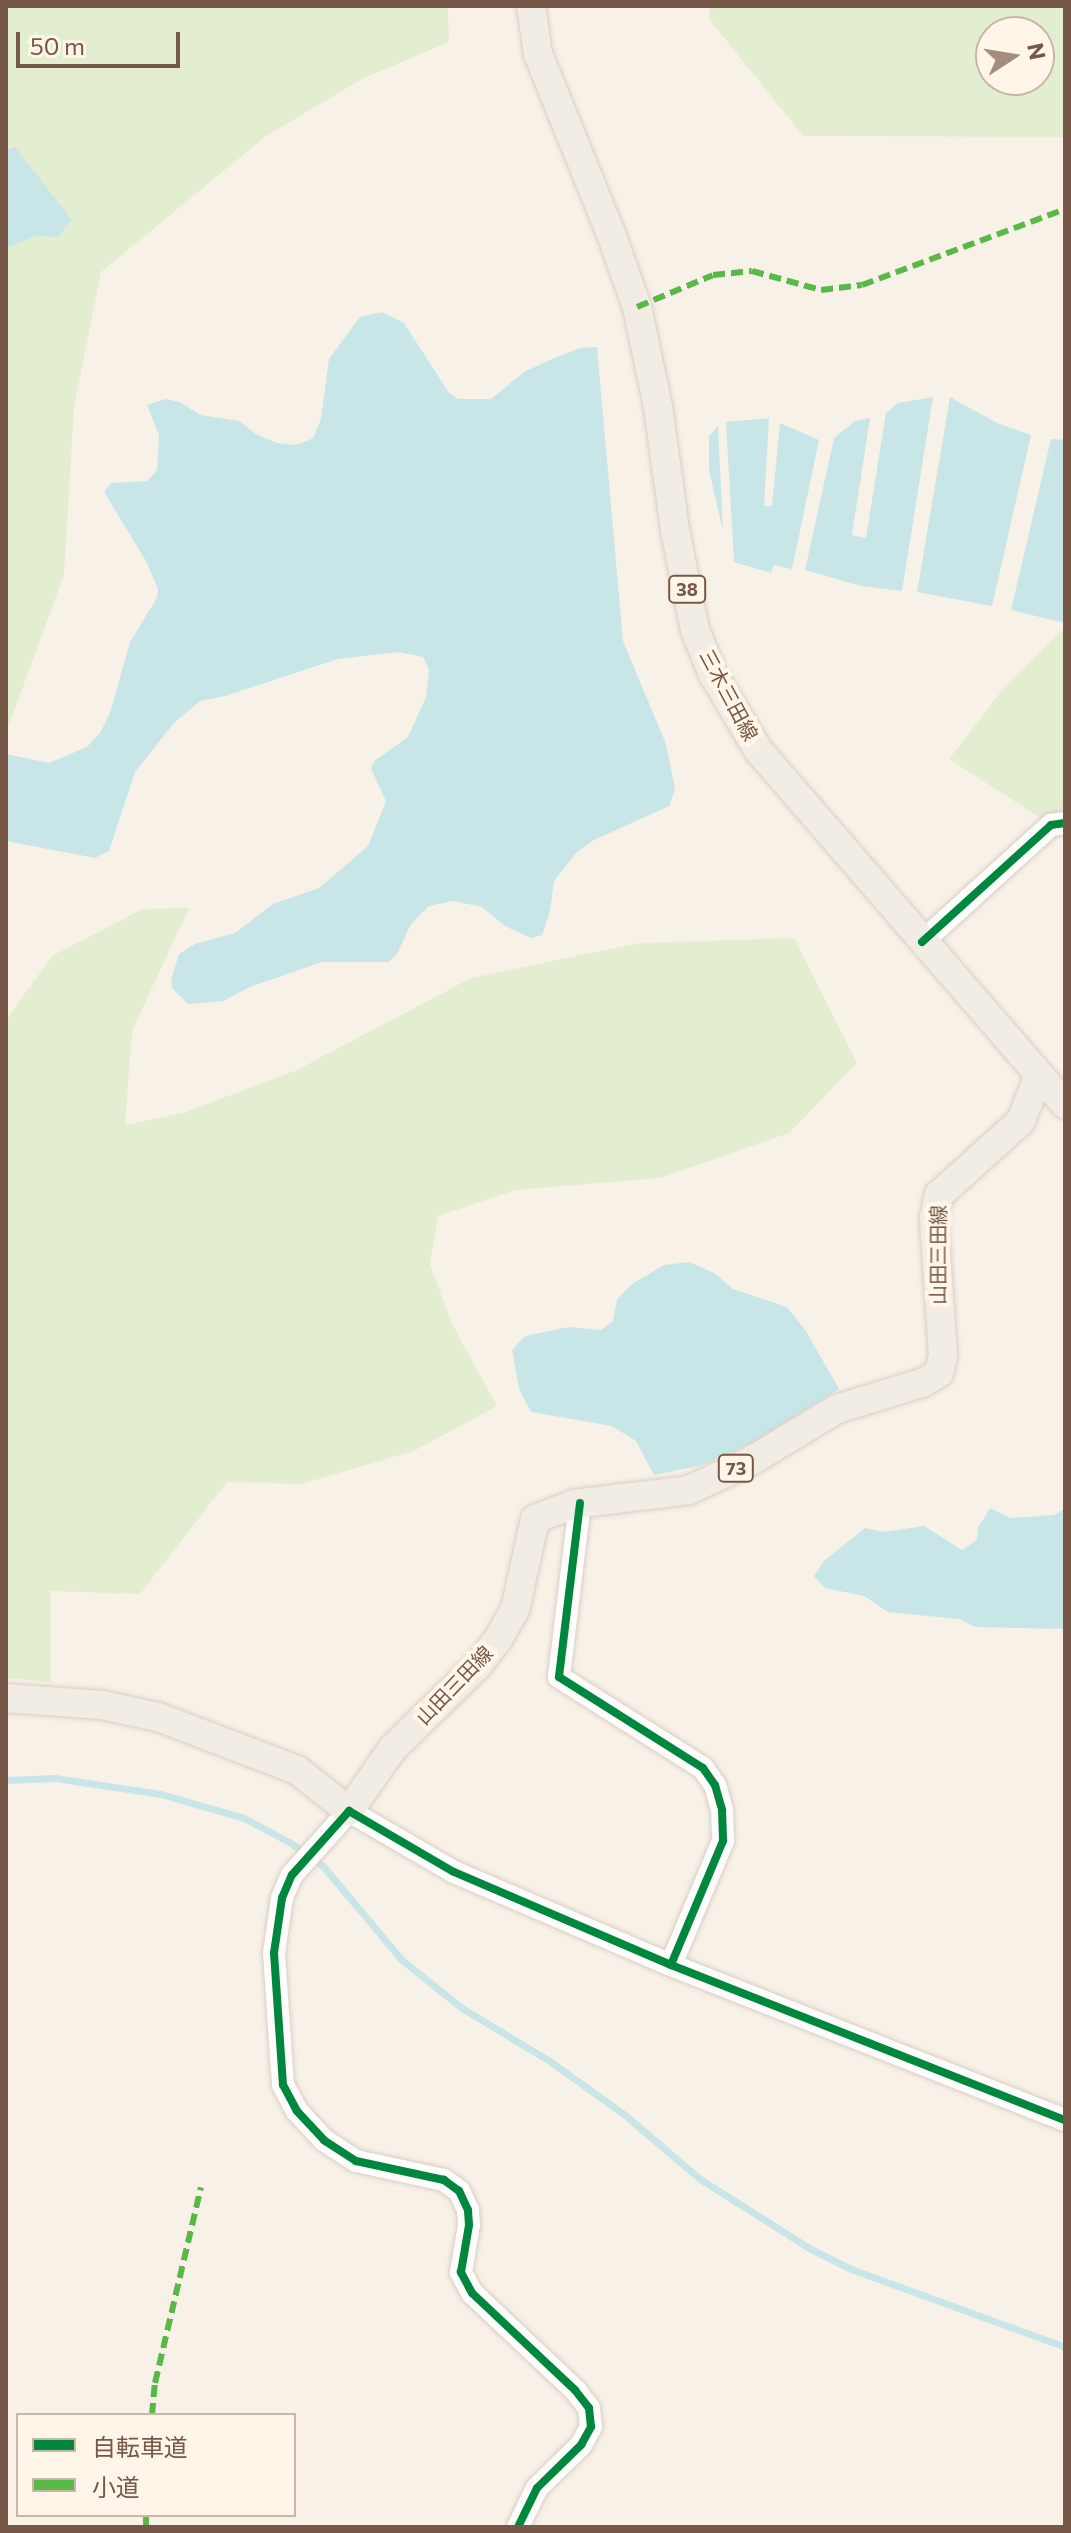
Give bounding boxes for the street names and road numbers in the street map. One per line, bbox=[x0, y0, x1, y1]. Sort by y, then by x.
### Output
road number: 38 bbox=[667, 575, 707, 603]
street label: 三木三田線 bbox=[695, 645, 763, 745]
street label: 山田三田線 bbox=[926, 1205, 950, 1305]
road number: 73 bbox=[716, 1454, 756, 1482]
street label: 山田三田線 bbox=[411, 1641, 497, 1729]

